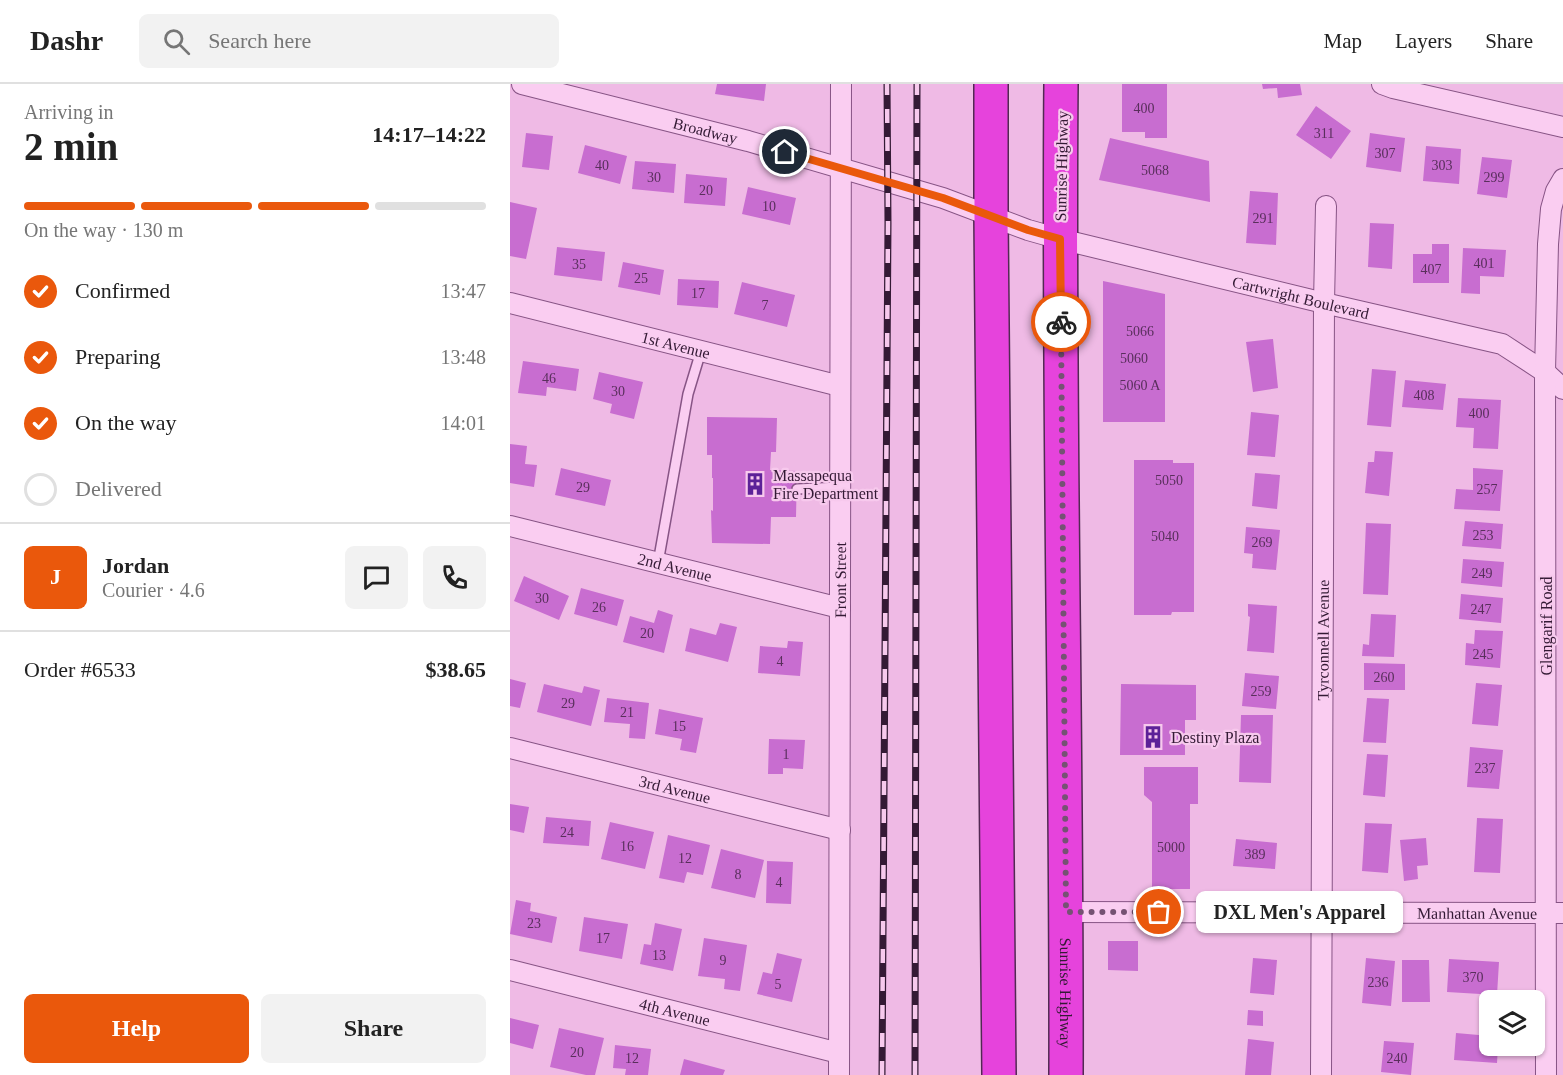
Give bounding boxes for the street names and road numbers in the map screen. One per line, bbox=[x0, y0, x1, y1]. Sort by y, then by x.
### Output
street label: Sunrise Highway bbox=[1052, 111, 1072, 221]
street label: Broadway bbox=[671, 114, 739, 148]
street label: Cartwright Boulevard bbox=[1231, 273, 1371, 322]
street label: 1st Avenue bbox=[639, 328, 712, 362]
street label: Front Street bbox=[832, 541, 849, 618]
street label: 2nd Avenue bbox=[636, 550, 714, 585]
street label: Glengarif Road bbox=[1538, 576, 1556, 676]
street label: Tyrconnell Avenue bbox=[1314, 580, 1333, 700]
street label: 3rd Avenue bbox=[637, 772, 712, 807]
street label: Manhattan Avenue bbox=[1417, 905, 1537, 922]
street label: Sunrise Highway bbox=[1056, 938, 1074, 1048]
street label: 4th Avenue bbox=[638, 995, 712, 1029]

